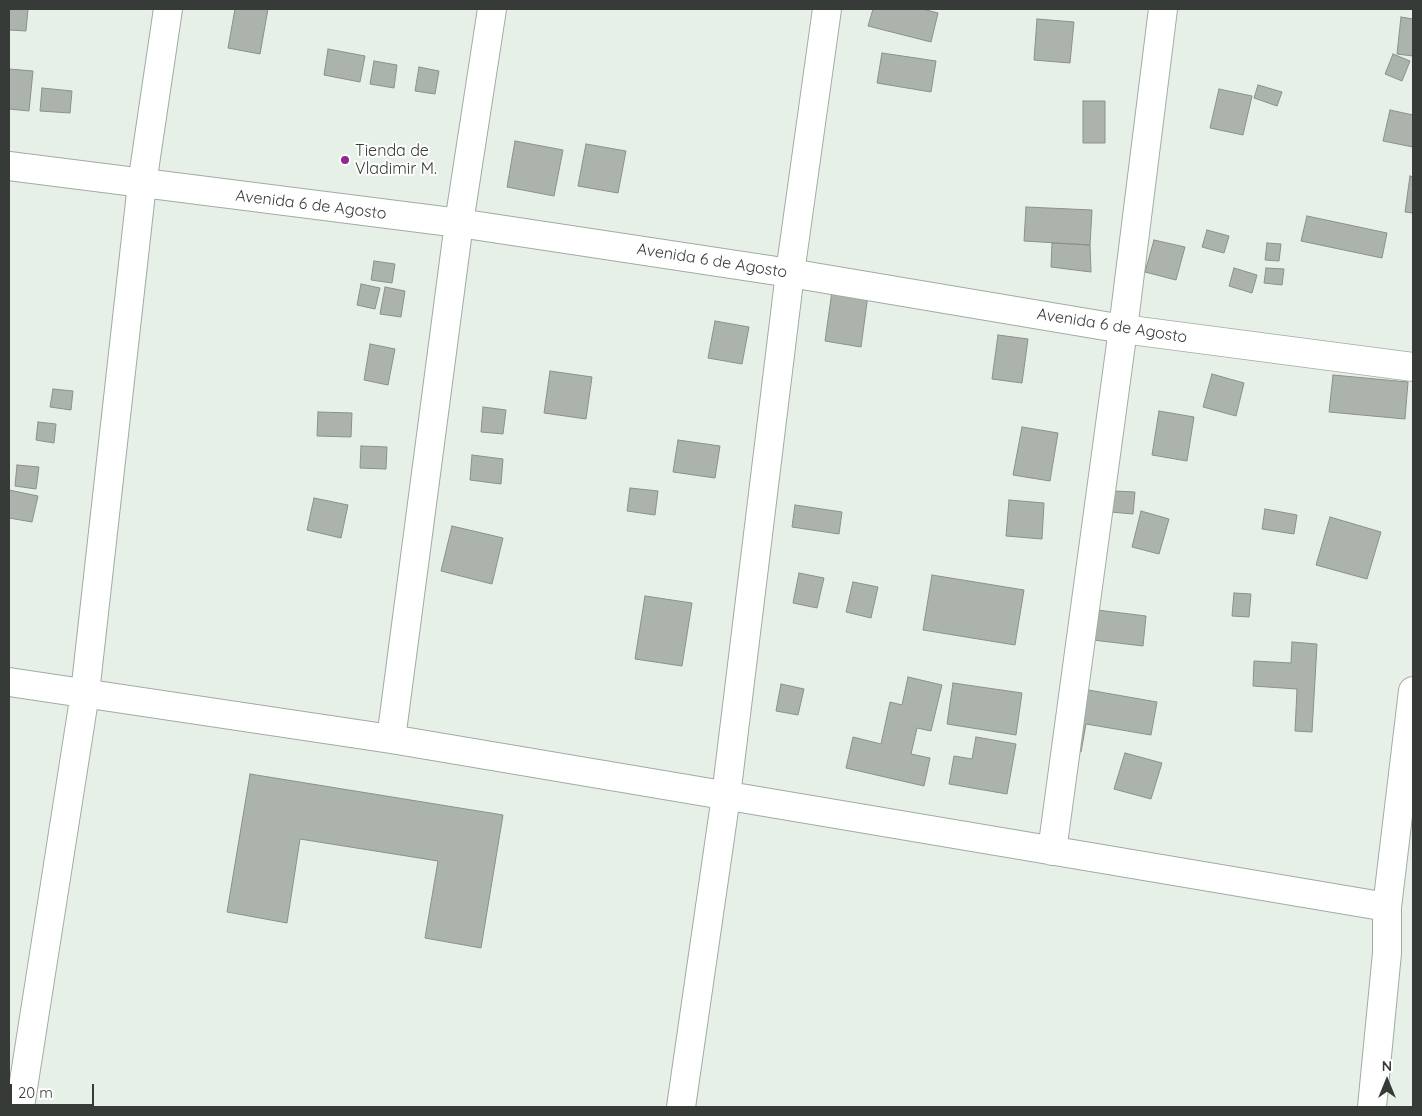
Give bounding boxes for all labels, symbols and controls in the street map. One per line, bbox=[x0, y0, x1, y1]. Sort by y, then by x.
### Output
place label: Tienda de Vladimir M. bbox=[355, 141, 437, 179]
marker: Tienda de Vladimir M. bbox=[339, 154, 351, 166]
street label: Avenida 6 de Agosto bbox=[234, 186, 388, 224]
street label: Avenida 6 de Agosto bbox=[635, 240, 789, 282]
street label: Avenida 6 de Agosto bbox=[1035, 305, 1189, 347]
north arrow bbox=[1362, 1056, 1412, 1106]
text: N bbox=[1382, 1057, 1392, 1075]
scale bar bbox=[12, 1074, 96, 1106]
text: 20 m bbox=[18, 1083, 53, 1102]

